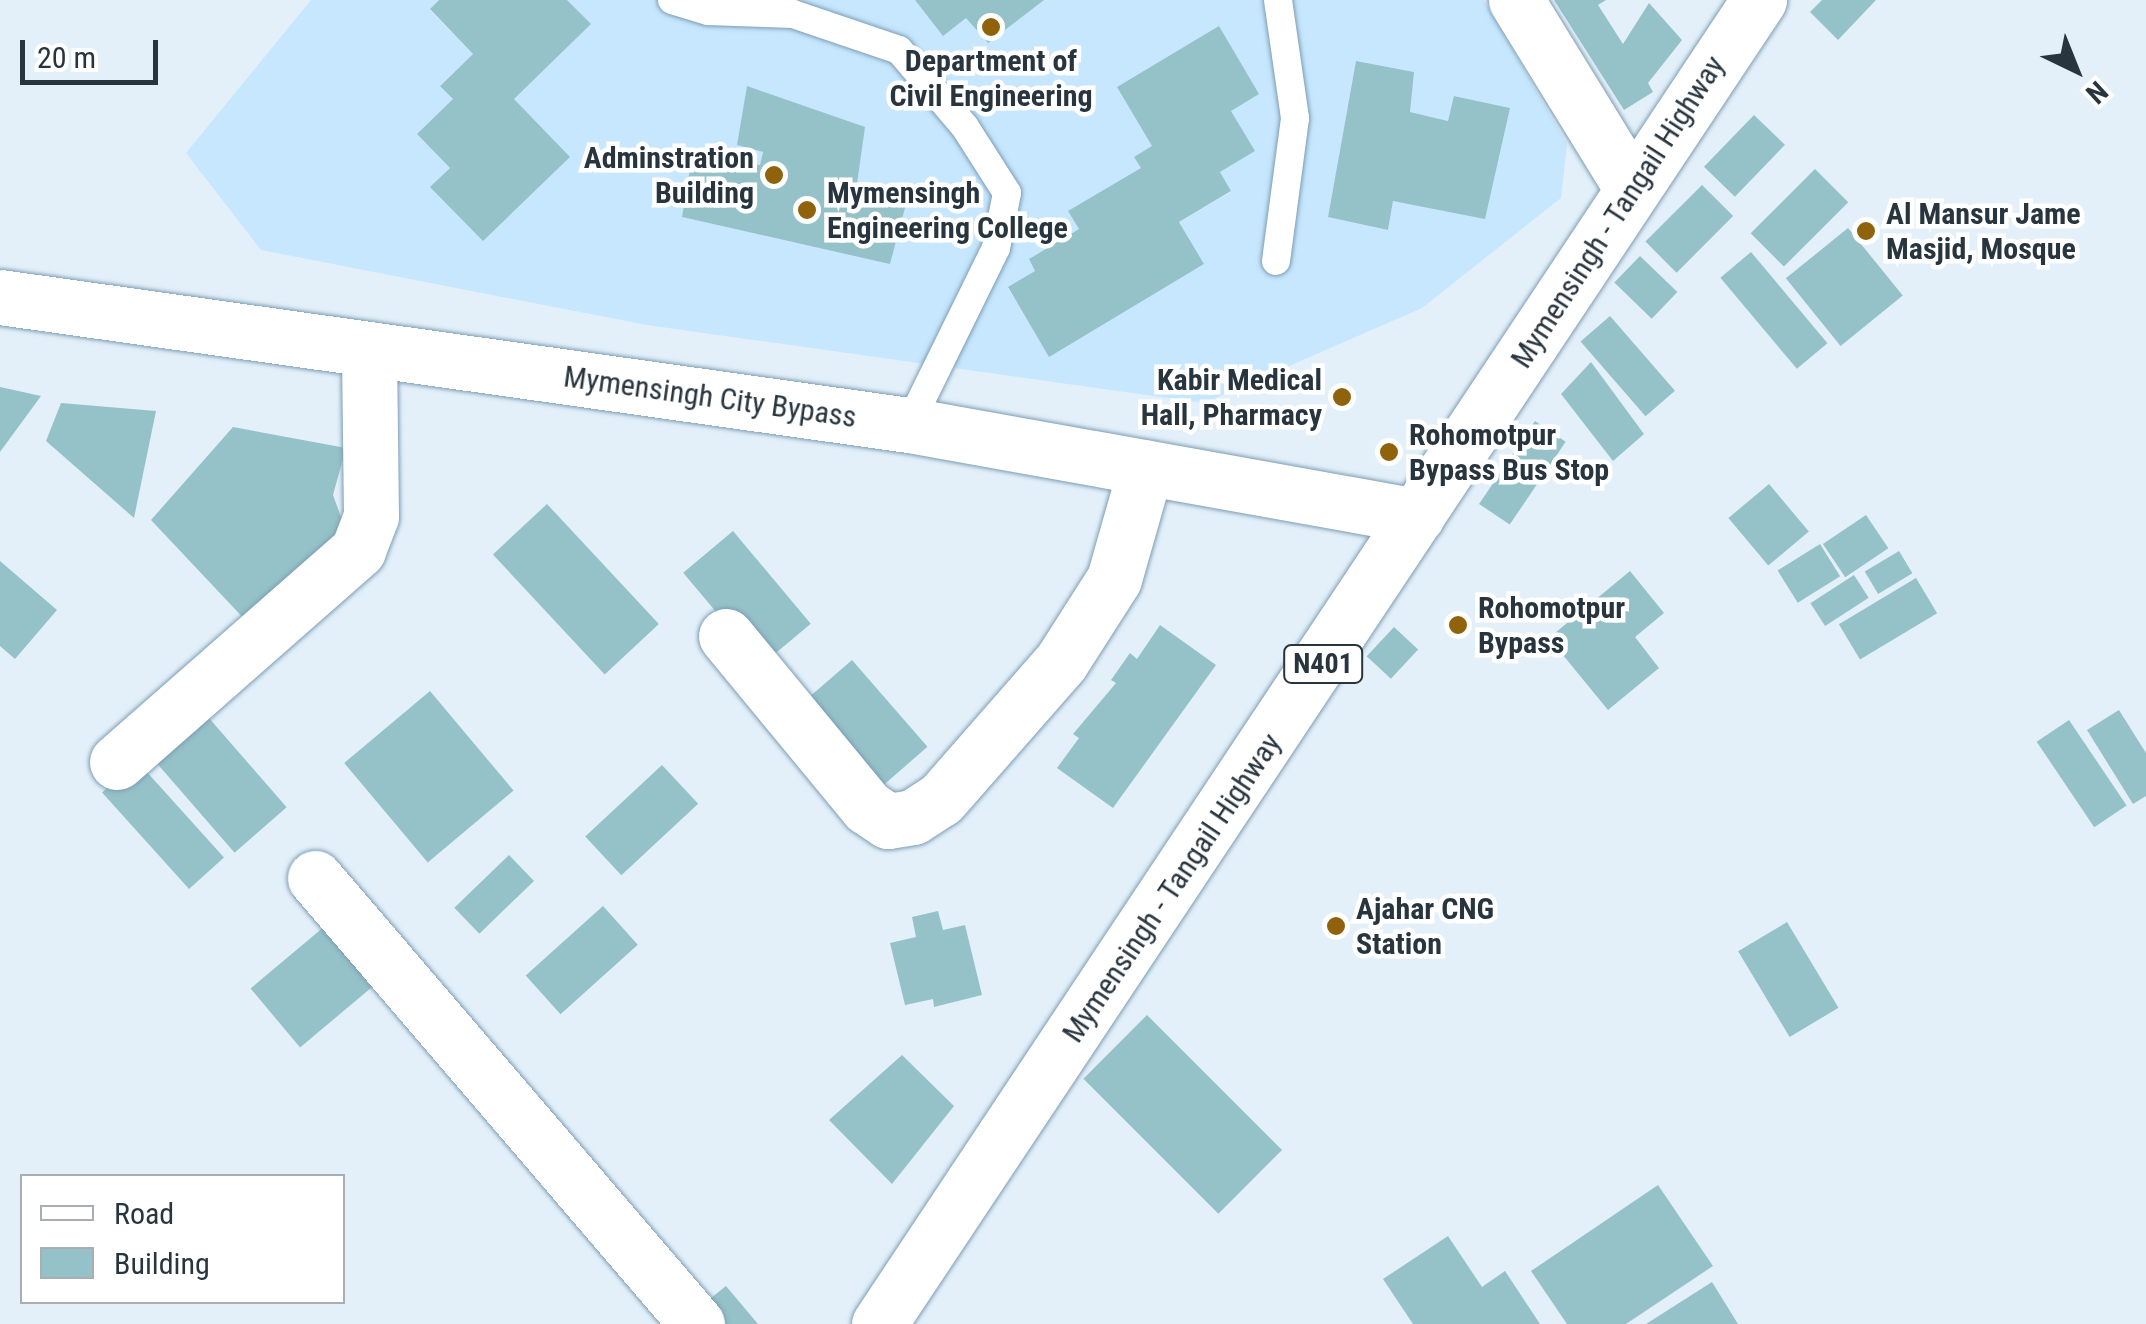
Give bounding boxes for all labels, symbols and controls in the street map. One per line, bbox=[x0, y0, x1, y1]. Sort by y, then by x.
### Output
marker: Department of Civil Engineering bbox=[980, 16, 1002, 38]
scale bar bbox=[25, 20, 162, 82]
north arrow bbox=[2026, 20, 2126, 120]
text: 20 m bbox=[37, 40, 96, 75]
place label: Department of Civil Engineering bbox=[889, 43, 1093, 114]
street label: Mymensingh - Tangail Highway bbox=[1503, 49, 1733, 375]
text: N bbox=[2079, 74, 2114, 110]
place label: Adminstration Building bbox=[584, 140, 754, 210]
marker: Adminstration Building bbox=[763, 164, 785, 186]
place label: Mymensingh Engineering College bbox=[827, 175, 1068, 246]
place label: Al Mansur Jame Masjid, Mosque bbox=[1886, 196, 2081, 266]
marker: Mymensingh Engineering College bbox=[796, 199, 818, 221]
marker: Al Mansur Jame Masjid, Mosque bbox=[1855, 220, 1877, 242]
street label: Mymensingh City Bypass bbox=[561, 359, 859, 435]
place label: Kabir Medical Hall, Pharmacy bbox=[1141, 362, 1322, 432]
marker: Kabir Medical Hall, Pharmacy bbox=[1331, 386, 1353, 408]
place label: Rohomotpur Bypass Bus Stop bbox=[1409, 417, 1609, 488]
marker: Rohomotpur Bypass Bus Stop bbox=[1378, 441, 1400, 463]
place label: Rohomotpur Bypass bbox=[1478, 590, 1625, 660]
marker: Rohomotpur Bypass bbox=[1447, 614, 1469, 636]
road number: N401 bbox=[1283, 641, 1363, 687]
street label: Mymensingh - Tangail Highway bbox=[1055, 726, 1289, 1050]
place label: Ajahar CNG Station bbox=[1356, 891, 1494, 962]
marker: Ajahar CNG Station bbox=[1325, 915, 1347, 937]
legend bbox=[20, 1174, 345, 1304]
text: Road bbox=[114, 1196, 174, 1231]
text: Building bbox=[114, 1246, 210, 1281]

